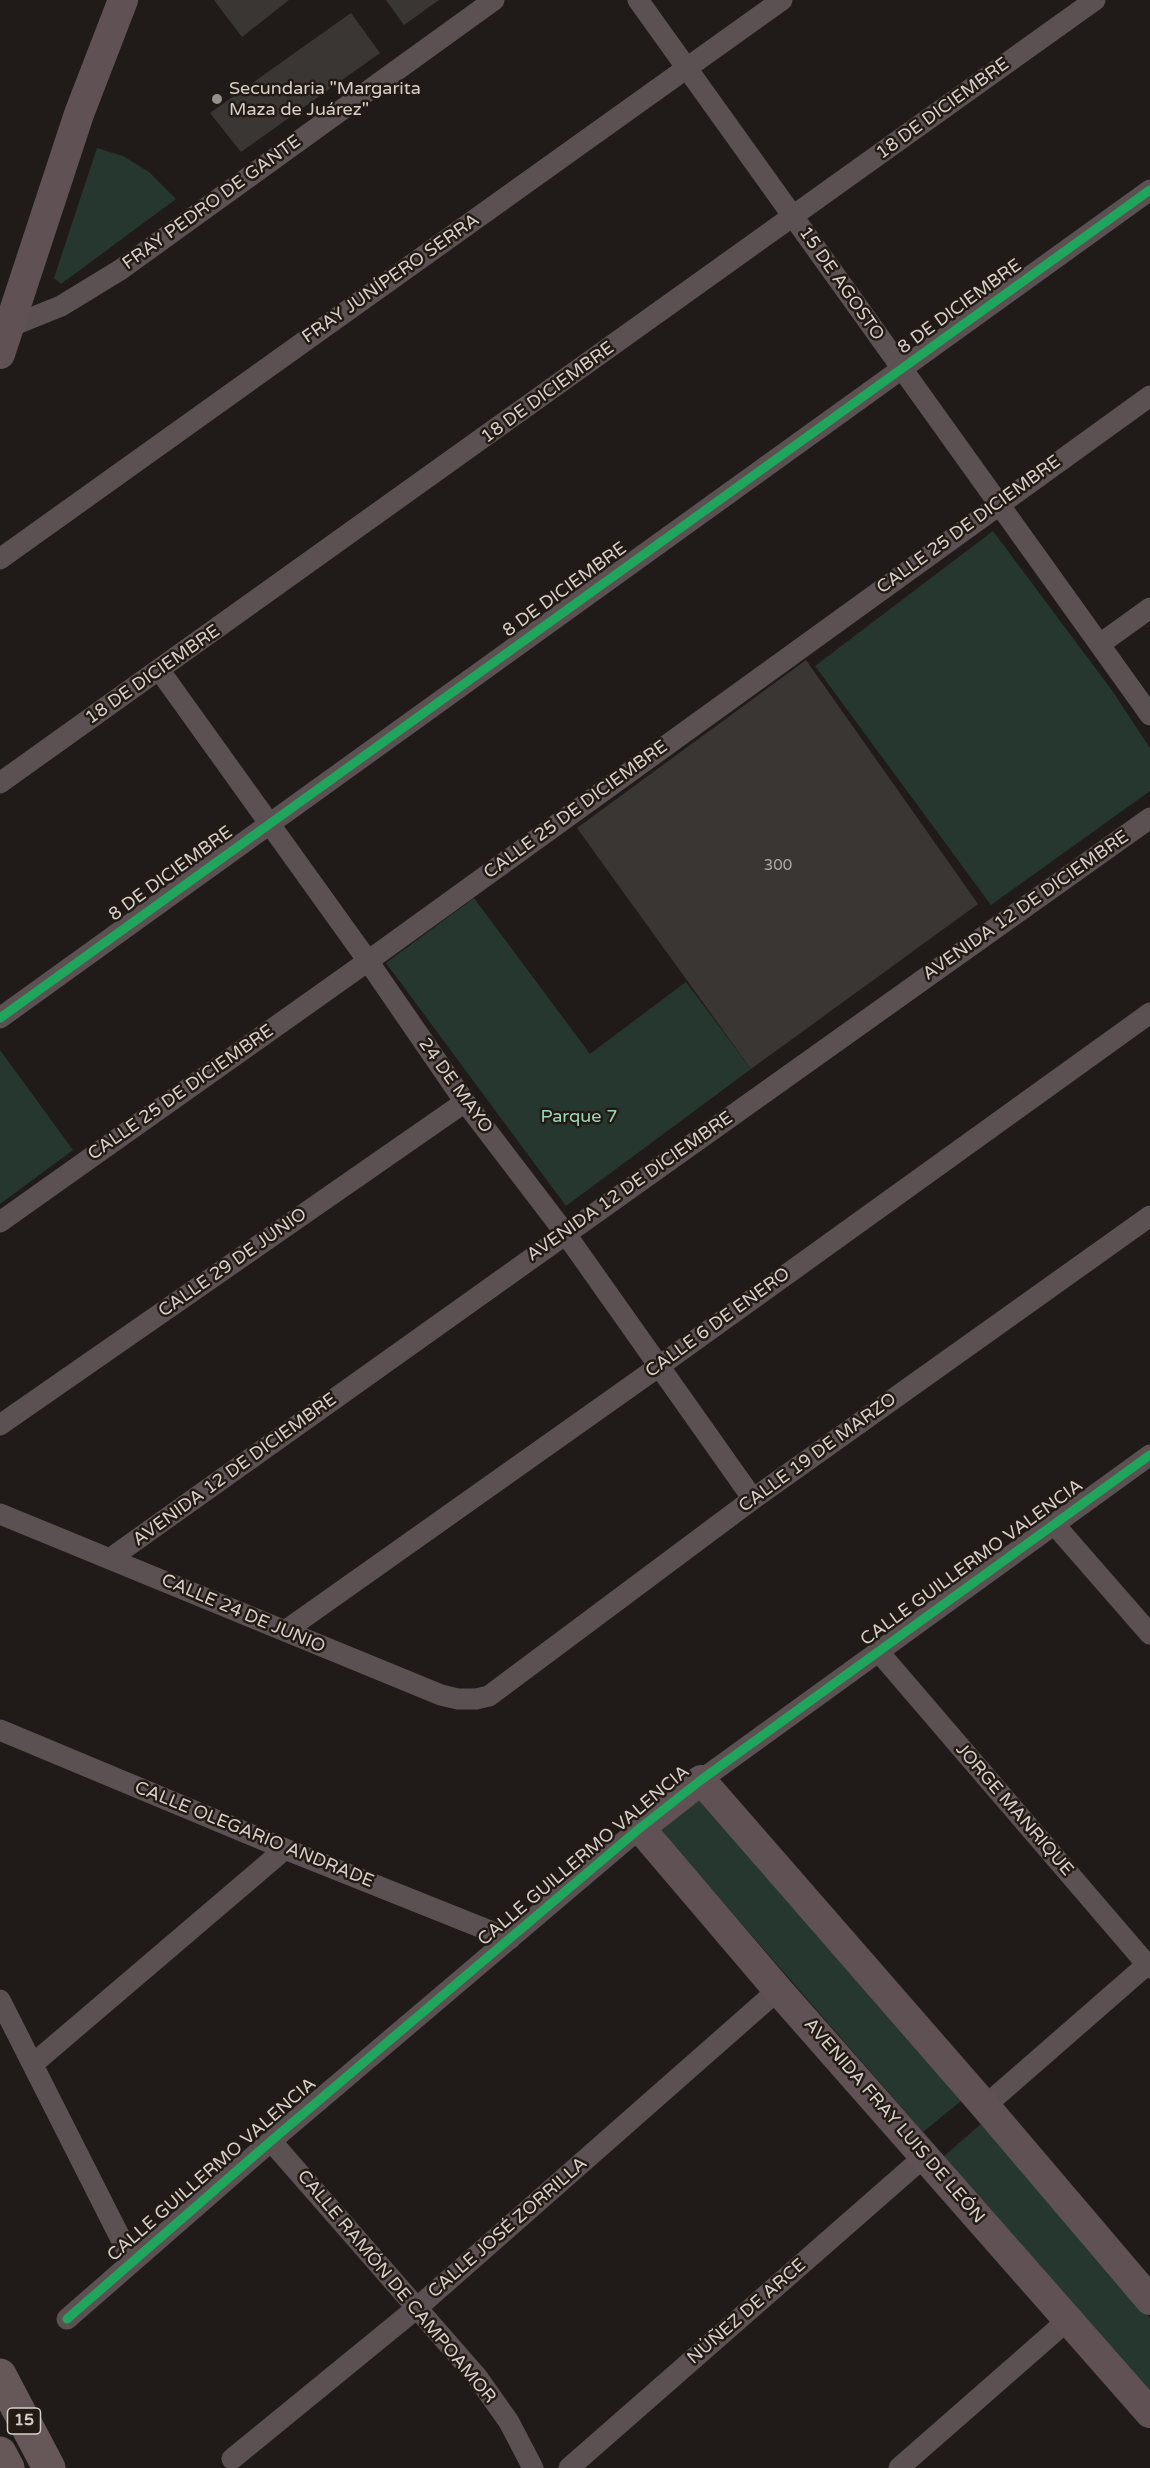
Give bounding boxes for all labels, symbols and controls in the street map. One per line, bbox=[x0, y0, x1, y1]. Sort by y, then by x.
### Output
street label: 18 DE DICIEMBRE bbox=[872, 54, 1014, 164]
place label: Secundaria "Margarita Maza de Juárez" bbox=[229, 78, 421, 121]
marker: Secundaria "Margarita Maza de Juárez" bbox=[210, 92, 224, 106]
street label: FRAY PEDRO DE GANTE bbox=[119, 131, 305, 275]
street label: FRAY JUNÍPERO SERRA bbox=[298, 210, 484, 348]
street label: 15 DE AGOSTO bbox=[794, 223, 888, 345]
street label: 8 DE DICIEMBRE bbox=[894, 255, 1026, 359]
street label: 18 DE DICIEMBRE bbox=[477, 338, 619, 448]
street label: CALLE 25 DE DICIEMBRE bbox=[873, 451, 1065, 599]
street label: 8 DE DICIEMBRE bbox=[499, 538, 631, 642]
street label: 18 DE DICIEMBRE bbox=[82, 621, 224, 729]
street label: CALLE 25 DE DICIEMBRE bbox=[480, 736, 672, 884]
street label: 8 DE DICIEMBRE bbox=[105, 822, 237, 926]
street label: AVENIDA 12 DE DICIEMBRE bbox=[919, 826, 1133, 986]
house number: 300 bbox=[764, 857, 792, 875]
street label: CALLE 25 DE DICIEMBRE bbox=[84, 1021, 278, 1165]
street label: 24 DE MAYO bbox=[413, 1034, 497, 1138]
park label: Parque 7 bbox=[541, 1106, 617, 1128]
street label: AVENIDA 12 DE DICIEMBRE bbox=[523, 1107, 737, 1267]
street label: CALLE 29 DE JUNIO bbox=[155, 1204, 311, 1322]
street label: CALLE 6 DE ENERO bbox=[642, 1263, 794, 1383]
street label: AVENIDA 12 DE DICIEMBRE bbox=[129, 1389, 341, 1551]
street label: CALLE 19 DE MARZO bbox=[735, 1389, 901, 1517]
street label: CALLE GUILLERMO VALENCIA bbox=[857, 1475, 1087, 1651]
street label: CALLE 24 DE JUNIO bbox=[158, 1570, 328, 1658]
street label: JORGE MANRIQUE bbox=[951, 1739, 1077, 1881]
street label: CALLE GUILLERMO VALENCIA bbox=[474, 1761, 694, 1951]
street label: CALLE OLEGARIO ANDRADE bbox=[131, 1777, 377, 1893]
street label: AVENIDA FRAY LUIS DE LEÓN bbox=[799, 2014, 989, 2228]
street label: CALLE GUILLERMO VALENCIA bbox=[103, 2073, 321, 2267]
street label: CALLE JOSÉ ZORRILLA bbox=[424, 2153, 592, 2303]
street label: CALLE RAMÓN DE CAMPOAMOR bbox=[292, 2166, 500, 2408]
street label: NÚÑEZ DE ARCE bbox=[683, 2255, 811, 2369]
road number: 15 bbox=[8, 2408, 40, 2434]

